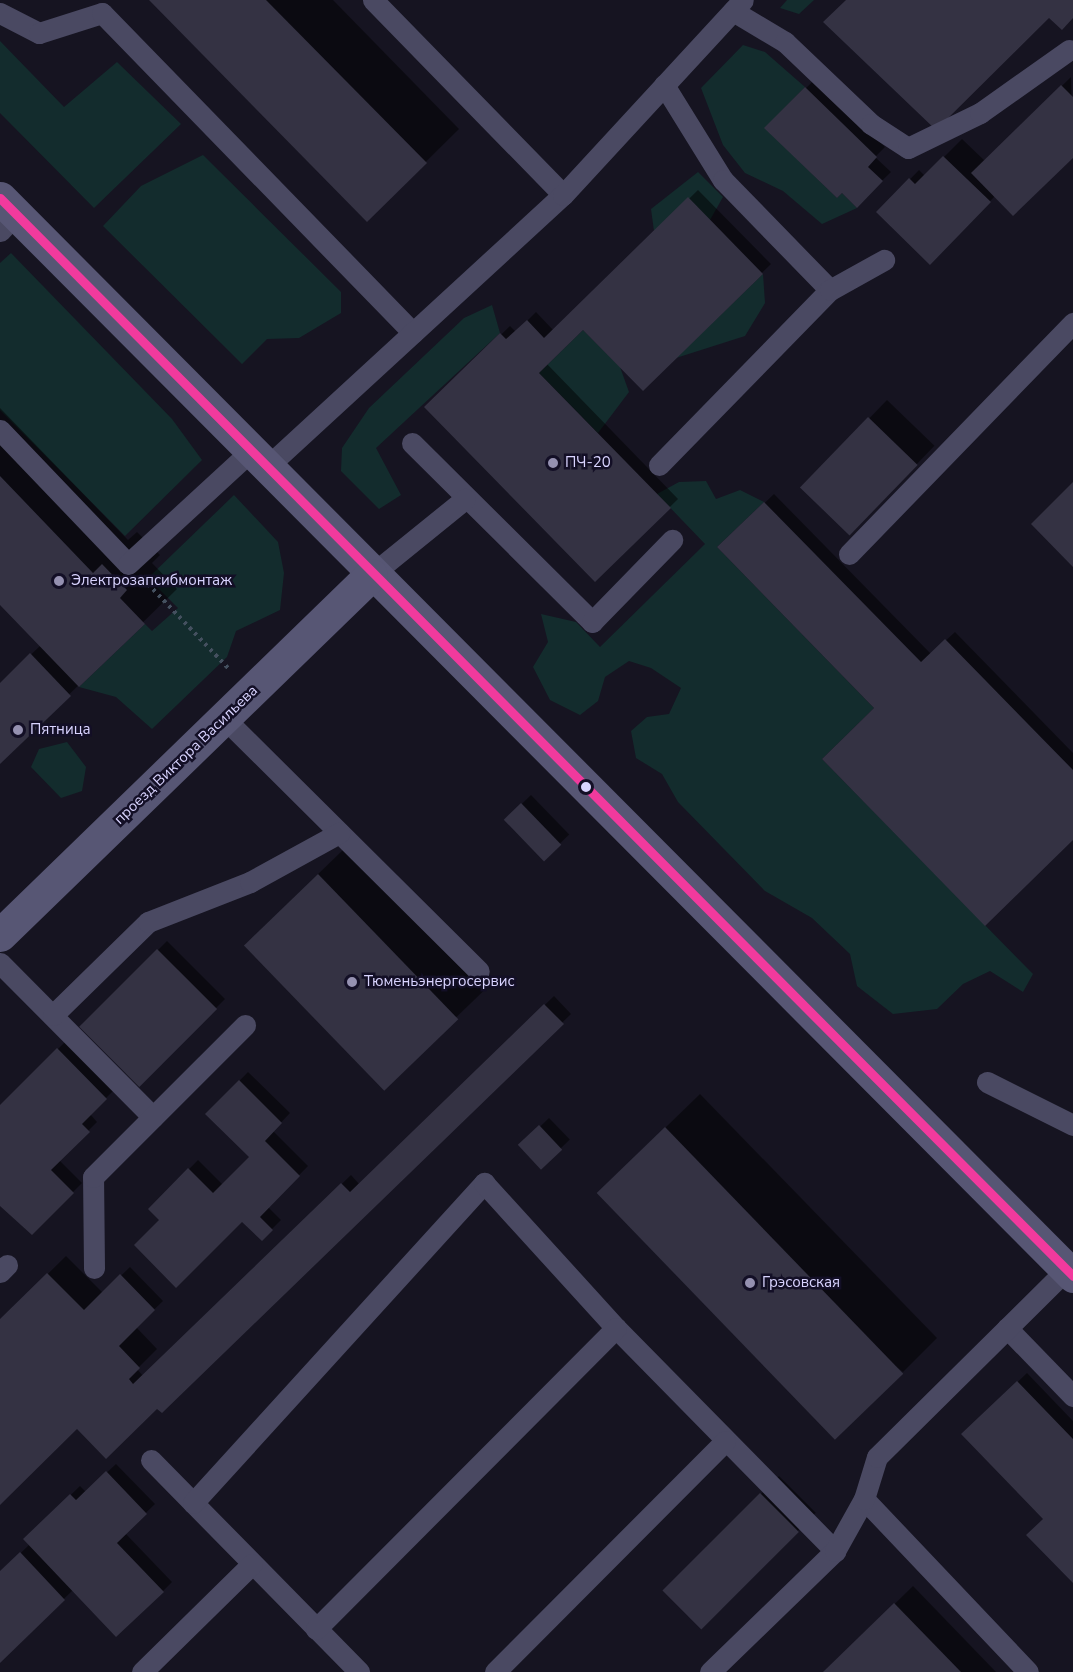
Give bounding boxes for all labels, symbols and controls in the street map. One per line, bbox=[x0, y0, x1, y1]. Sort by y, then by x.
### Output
place label: ПЧ-20 bbox=[565, 454, 611, 472]
marker: ПЧ-20 bbox=[546, 456, 560, 470]
place label: Электрозапсибмонтаж bbox=[71, 572, 232, 590]
marker: Электрозапсибмонтаж bbox=[52, 574, 66, 588]
street label: проезд Виктора Васильева bbox=[111, 682, 261, 828]
place label: Пятница bbox=[30, 721, 91, 739]
marker: Пятница bbox=[11, 723, 25, 737]
unlabelled marker bbox=[580, 781, 592, 793]
place label: Тюменьэнергосервис bbox=[364, 973, 515, 991]
marker: Тюменьэнергосервис bbox=[345, 975, 359, 989]
place label: Грэсовская bbox=[762, 1274, 840, 1292]
marker: Грэсовская bbox=[743, 1276, 757, 1290]

